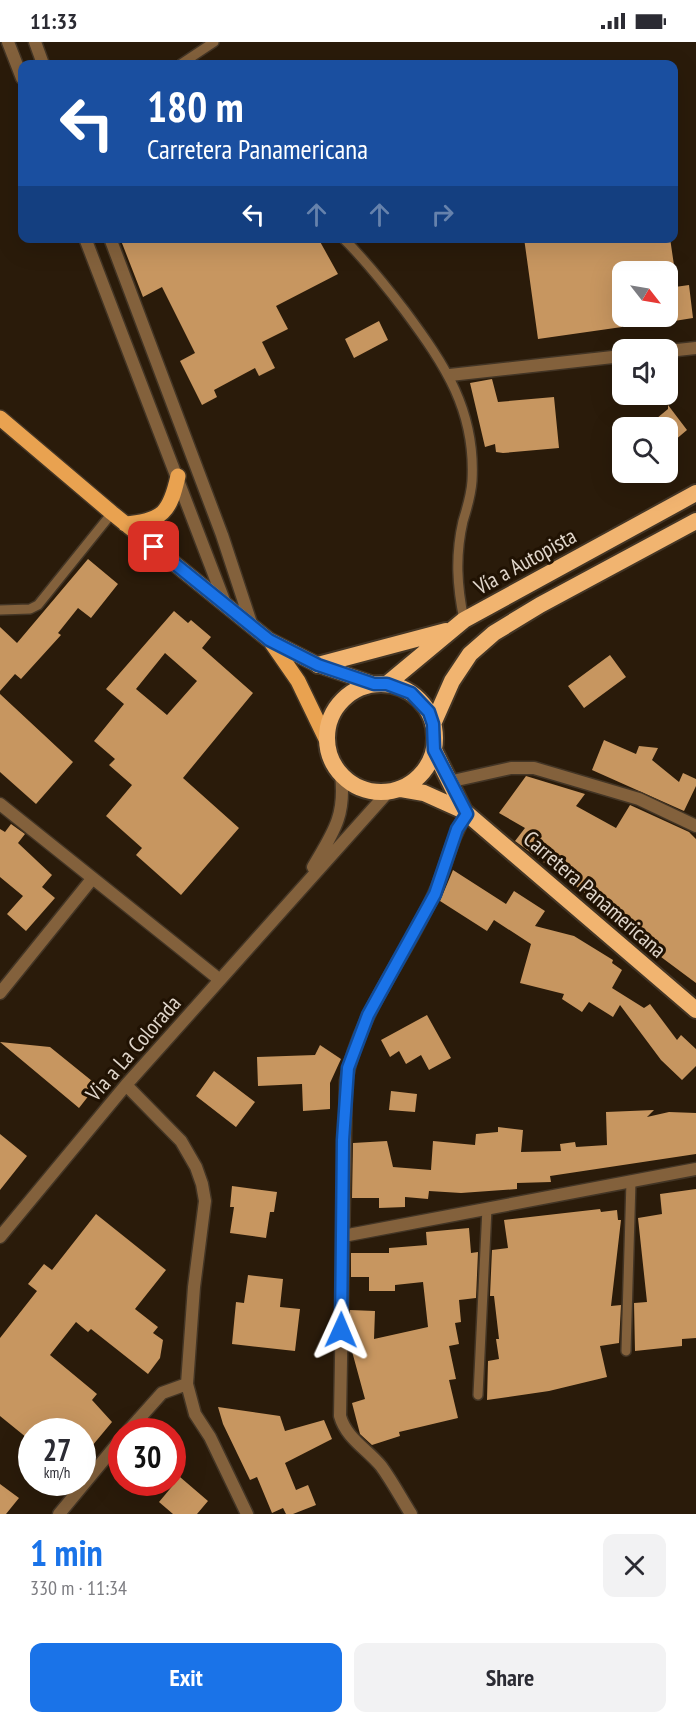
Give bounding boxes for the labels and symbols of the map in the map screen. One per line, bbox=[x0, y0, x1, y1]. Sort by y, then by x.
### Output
north arrow bbox=[612, 261, 678, 327]
pin bbox=[128, 521, 179, 572]
street label: Vía a Autopista bbox=[468, 521, 581, 601]
street label: Carretera Panamericana bbox=[518, 824, 672, 964]
street label: Via a La Colorada bbox=[79, 989, 187, 1107]
position arrow bbox=[309, 1298, 373, 1362]
speed limit sign: 30 bbox=[108, 1418, 186, 1496]

